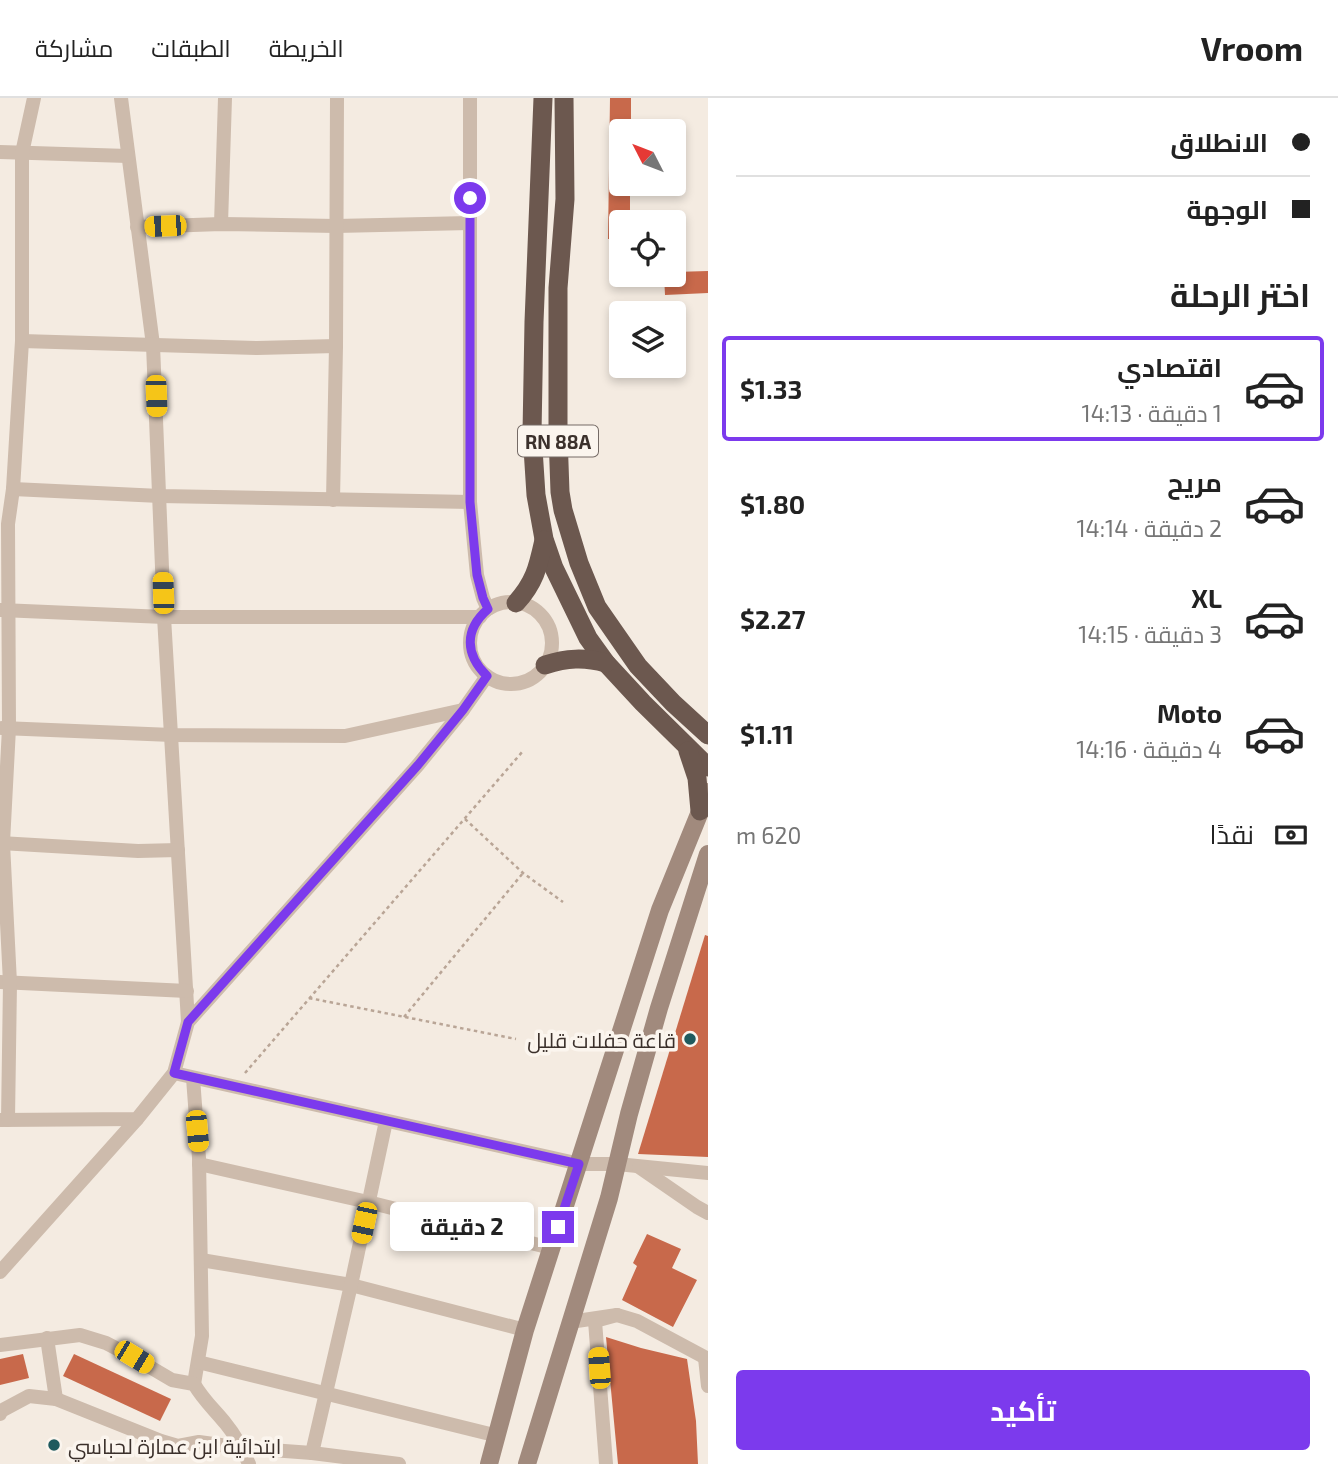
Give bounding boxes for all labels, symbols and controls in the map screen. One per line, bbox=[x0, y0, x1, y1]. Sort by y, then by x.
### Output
text: Vroom bbox=[1201, 28, 1303, 68]
text: مشاركة bbox=[35, 33, 113, 62]
text: الطبقات bbox=[151, 33, 231, 62]
text: الخريطة bbox=[269, 33, 344, 62]
north arrow bbox=[609, 119, 686, 196]
map controls bbox=[609, 119, 686, 378]
text: الانطلاق bbox=[1170, 126, 1268, 157]
route start bbox=[454, 182, 486, 214]
text: الوجهة bbox=[1187, 193, 1268, 224]
button: locate bbox=[609, 210, 686, 287]
car bbox=[144, 215, 187, 237]
text: اختر الرحلة bbox=[1170, 275, 1310, 313]
button: layers bbox=[609, 301, 686, 378]
text: اقتصادي bbox=[1117, 351, 1222, 382]
icon: car bbox=[1243, 357, 1306, 420]
text: $1.33 bbox=[740, 373, 802, 404]
car bbox=[145, 375, 168, 417]
text: 1 دقيقة · 14:13 bbox=[1082, 399, 1222, 427]
road number: RN 88A bbox=[518, 426, 598, 456]
text: مريح bbox=[1167, 466, 1222, 497]
icon: car bbox=[1243, 472, 1306, 535]
text: $1.80 bbox=[740, 488, 805, 519]
text: 2 دقيقة · 14:14 bbox=[1076, 514, 1222, 542]
car bbox=[152, 572, 175, 614]
text: XL bbox=[1191, 582, 1222, 613]
icon: car bbox=[1243, 587, 1306, 650]
text: $2.27 bbox=[740, 603, 805, 634]
text: 3 دقيقة · 14:15 bbox=[1078, 620, 1222, 648]
text: Moto bbox=[1157, 697, 1222, 728]
icon: car bbox=[1243, 702, 1306, 765]
text: $1.11 bbox=[740, 718, 794, 749]
text: 4 دقيقة · 14:16 bbox=[1076, 735, 1222, 763]
icon: cash bbox=[1272, 816, 1310, 854]
text: نقدًا bbox=[1210, 818, 1254, 849]
text: 620 m bbox=[736, 821, 801, 849]
place label: قاعة حفلات قليل bbox=[527, 1027, 676, 1054]
marker: قاعة حفلات قليل bbox=[682, 1031, 698, 1047]
car bbox=[185, 1109, 210, 1153]
car bbox=[350, 1200, 379, 1246]
callout: 2 دقيقة bbox=[390, 1202, 534, 1252]
route end bbox=[542, 1211, 574, 1243]
text: 2 دقيقة bbox=[420, 1212, 504, 1240]
car bbox=[111, 1337, 158, 1377]
car bbox=[588, 1346, 611, 1390]
button: تأكيد bbox=[736, 1370, 1310, 1450]
place label: ابتدائية ابن عمارة لحباسي bbox=[68, 1433, 282, 1462]
marker: ابتدائية ابن عمارة لحباسي bbox=[46, 1437, 62, 1453]

